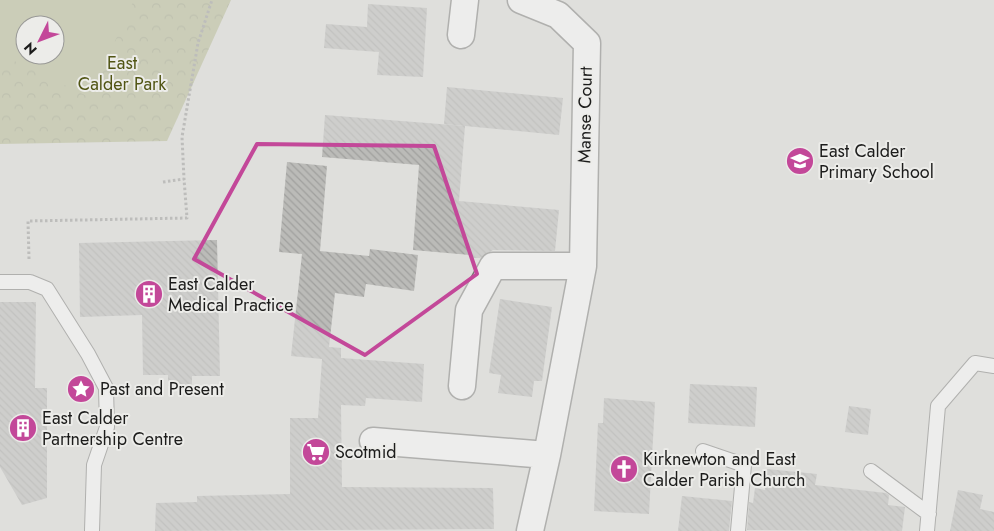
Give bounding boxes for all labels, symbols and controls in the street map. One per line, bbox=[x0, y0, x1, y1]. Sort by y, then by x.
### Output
north arrow bbox=[15, 15, 65, 65]
text: N bbox=[19, 38, 41, 60]
park label: East Calder Park bbox=[78, 50, 166, 97]
street label: Manse Court bbox=[571, 66, 599, 164]
place label: East Calder Primary School bbox=[819, 138, 934, 185]
school or university icon: East Calder Primary School bbox=[785, 146, 815, 176]
place label: East Calder Medical Practice bbox=[168, 271, 293, 318]
building icon: East Calder Medical Practice bbox=[134, 279, 164, 309]
place icon: Past and Present bbox=[66, 374, 96, 404]
place label: Past and Present bbox=[100, 376, 224, 402]
place label: East Calder Partnership Centre bbox=[42, 405, 183, 452]
building icon: East Calder Partnership Centre bbox=[8, 413, 38, 443]
supermarket icon: Scotmid bbox=[301, 437, 331, 467]
place label: Scotmid bbox=[335, 439, 397, 465]
place label: Kirknewton and East Calder Parish Church bbox=[643, 446, 805, 493]
church icon: Kirknewton and East Calder Parish Church bbox=[609, 454, 639, 484]

